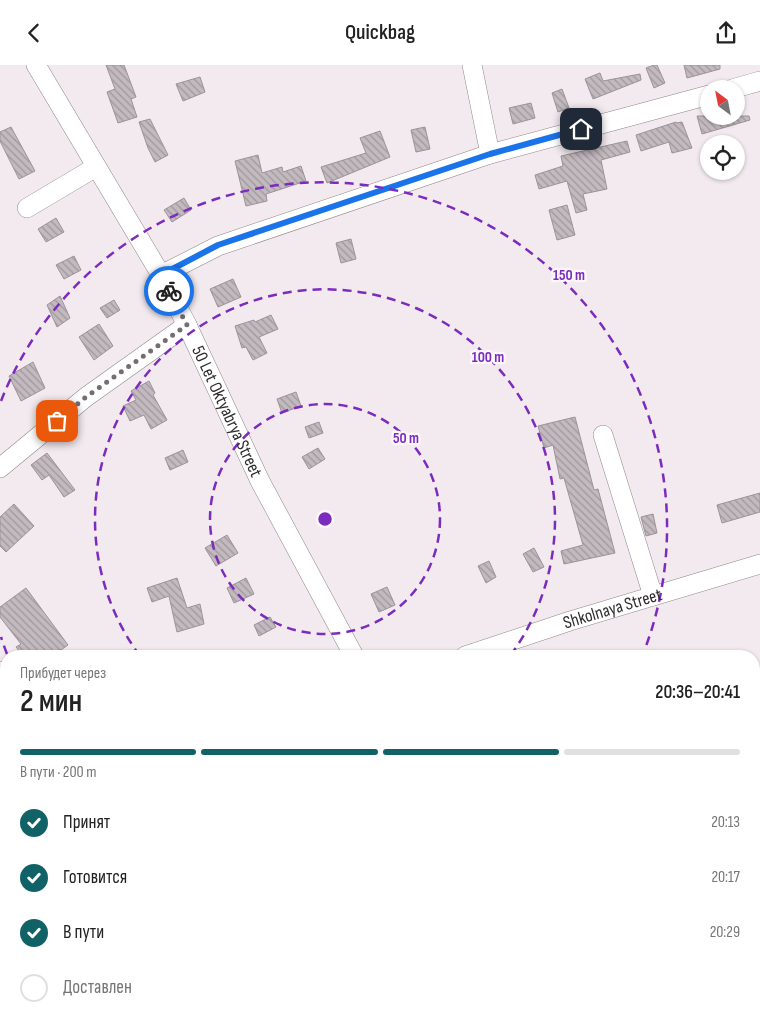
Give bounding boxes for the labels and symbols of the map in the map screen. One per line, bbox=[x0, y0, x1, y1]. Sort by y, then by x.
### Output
north arrow bbox=[700, 80, 745, 125]
pin bbox=[560, 108, 602, 150]
courier bbox=[144, 266, 194, 316]
text: 150 m bbox=[553, 266, 585, 285]
street label: 50 Let Oktyabrya Street bbox=[187, 343, 267, 481]
text: 100 m bbox=[472, 348, 504, 367]
pin bbox=[36, 400, 78, 442]
text: 50 m bbox=[393, 429, 419, 448]
centre of rings bbox=[316, 510, 334, 528]
street label: Shkolnaya Street bbox=[561, 584, 665, 634]

